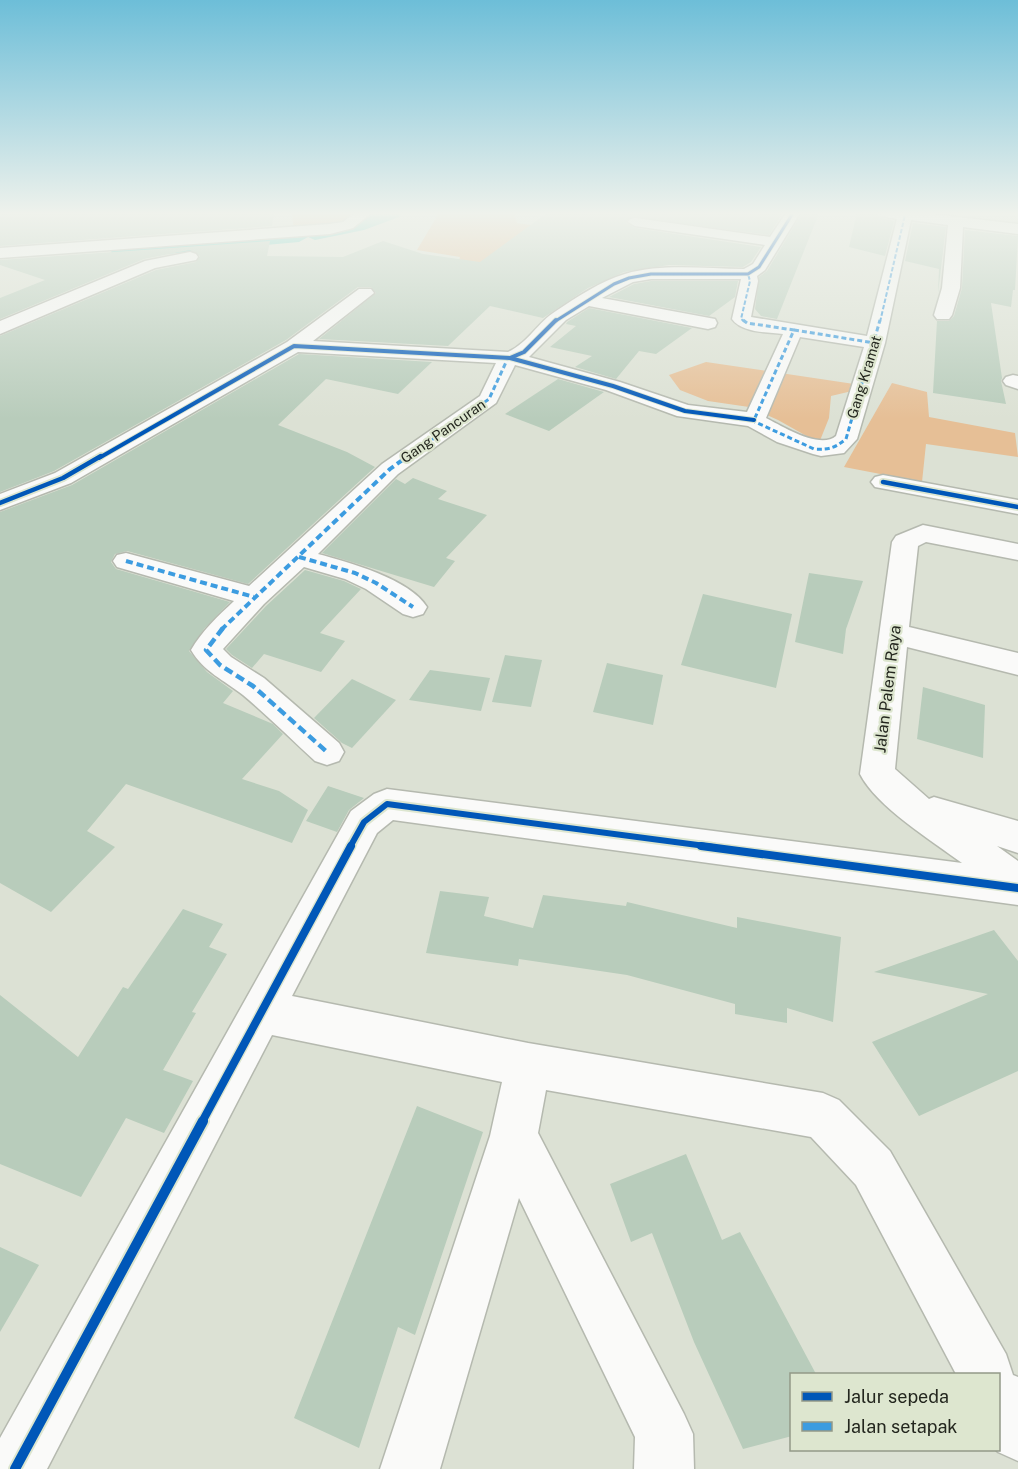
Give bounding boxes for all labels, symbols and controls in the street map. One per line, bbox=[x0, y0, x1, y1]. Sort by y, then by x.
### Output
street label: Gang Kramat bbox=[844, 334, 884, 420]
street label: Gang Pancuran bbox=[398, 396, 488, 466]
street label: Jalan Palem Raya bbox=[870, 624, 905, 754]
legend bbox=[790, 1373, 1000, 1451]
text: Jalur sepeda bbox=[844, 1386, 949, 1407]
text: Jalan setapak bbox=[844, 1416, 957, 1437]

